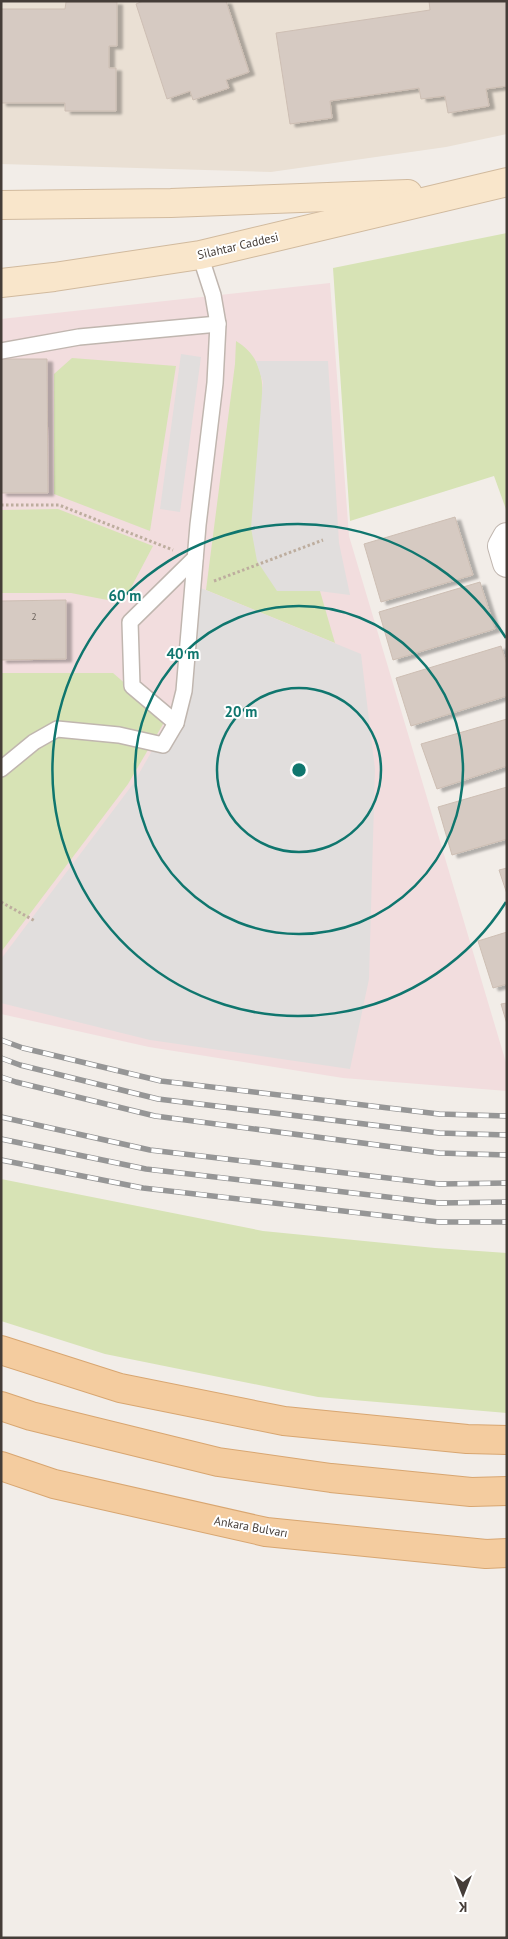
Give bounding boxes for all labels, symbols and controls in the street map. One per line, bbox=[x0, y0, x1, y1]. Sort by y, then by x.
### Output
street label: Silahtar Caddesi bbox=[196, 229, 280, 262]
text: 60 m bbox=[109, 586, 141, 605]
house number: 2 bbox=[31, 610, 37, 623]
text: 40 m bbox=[167, 644, 199, 663]
text: 20 m bbox=[225, 702, 257, 721]
centre of rings bbox=[290, 761, 308, 779]
street label: Ankara Bulvarı bbox=[213, 1513, 289, 1540]
north arrow bbox=[438, 1869, 488, 1919]
text: K bbox=[458, 1898, 467, 1916]

